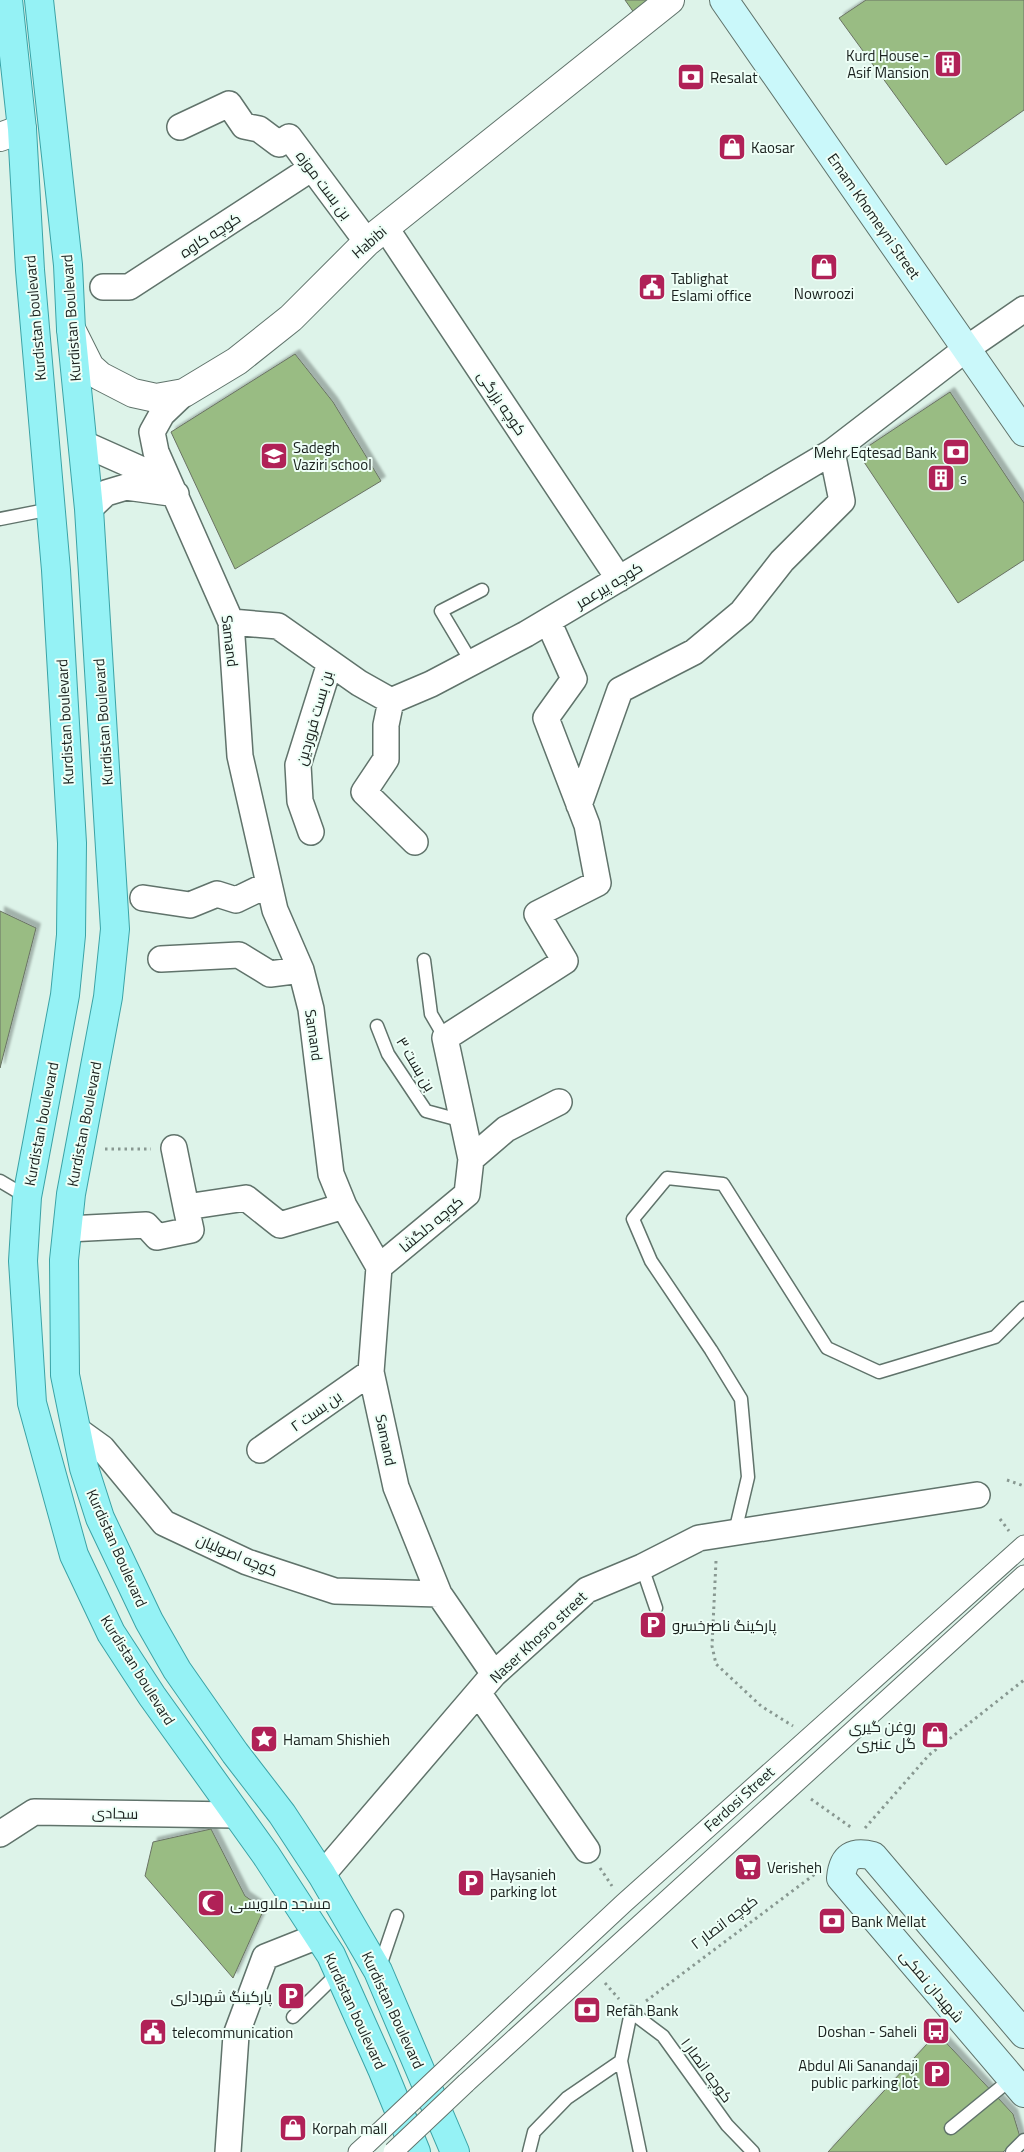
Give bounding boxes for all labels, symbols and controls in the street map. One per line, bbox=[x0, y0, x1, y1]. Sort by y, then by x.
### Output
place label: Kurd House - Asif Mansion bbox=[846, 44, 929, 84]
building icon: Kurd House - Asif Mansion bbox=[933, 49, 963, 79]
bank icon: Resalat bbox=[676, 62, 706, 92]
place label: Resalat bbox=[710, 66, 758, 89]
shop icon: Kaosar bbox=[717, 132, 747, 162]
place label: Kaosar bbox=[751, 136, 795, 159]
street label: بن بست موزه bbox=[290, 146, 358, 224]
street label: Emam Khomeyni Street bbox=[822, 148, 927, 284]
street label: کوچه کاوه bbox=[175, 207, 245, 263]
street label: Habibi bbox=[346, 220, 392, 264]
shop icon: Nowroozi bbox=[809, 252, 839, 282]
street label: Kurdistan boulevard bbox=[18, 254, 52, 382]
street label: Kurdistan Boulevard bbox=[55, 254, 87, 382]
place label: Tablighat Eslami office bbox=[671, 267, 752, 307]
public building icon: Tablighat Eslami office bbox=[637, 272, 667, 302]
place label: Nowroozi bbox=[794, 282, 854, 305]
street label: کوچه بزرگی bbox=[472, 366, 532, 440]
place label: Sadegh Vaziri school bbox=[293, 436, 372, 476]
bank icon: Mehr Eqtesad Bank bbox=[941, 437, 971, 467]
school or university icon: Sadegh Vaziri school bbox=[259, 441, 289, 471]
place label: Mehr Eqtesad Bank bbox=[814, 441, 937, 464]
building icon: s bbox=[926, 463, 956, 493]
place label: s bbox=[960, 467, 967, 490]
street label: کوچه پیرعمر bbox=[570, 556, 647, 615]
street label: Samand bbox=[215, 614, 245, 668]
street label: Kurdistan Boulevard bbox=[87, 658, 119, 786]
street label: Kurdistan boulevard bbox=[50, 659, 80, 785]
street label: بن بست فروردین bbox=[289, 668, 339, 768]
street label: Samand bbox=[299, 1008, 329, 1062]
street label: بن بست ۳ bbox=[391, 1032, 441, 1096]
street label: Kurdistan Boulevard bbox=[61, 1059, 107, 1189]
street label: Kurdistan boulevard bbox=[18, 1060, 64, 1188]
street label: کوچه دلگشا bbox=[394, 1190, 468, 1258]
street label: بن بست ۲ bbox=[286, 1385, 346, 1437]
street label: Samand bbox=[369, 1412, 403, 1468]
street label: Kurdistan Boulevard bbox=[81, 1485, 153, 1611]
street label: کوچه اصولیان bbox=[193, 1528, 281, 1582]
street label: Naser Khosro street bbox=[484, 1585, 592, 1688]
parking icon: پارکینگ ناصرخسرو bbox=[638, 1610, 668, 1640]
street label: Kurdistan boulevard bbox=[95, 1611, 181, 1729]
place label: پارکینگ ناصرخسرو bbox=[672, 1614, 777, 1637]
place label: روغن گیری گل عنبری bbox=[849, 1715, 916, 1755]
shop icon: روغن گیری گل عنبری bbox=[920, 1720, 950, 1750]
place icon: Hamam Shishieh bbox=[249, 1724, 279, 1754]
place label: Hamam Shishieh bbox=[283, 1728, 390, 1751]
street label: Ferdosi Street bbox=[699, 1760, 780, 1837]
street label: سجادی bbox=[92, 1801, 138, 1825]
supermarket icon: Verisheh bbox=[733, 1852, 763, 1882]
place label: Verisheh bbox=[767, 1856, 822, 1879]
place label: Haysanieh parking lot bbox=[490, 1863, 557, 1903]
parking icon: Haysanieh parking lot bbox=[456, 1868, 486, 1898]
mosque icon: مسجد ملاویسی bbox=[196, 1888, 226, 1918]
street label: کوچه انصار ۲ bbox=[686, 1889, 762, 1955]
place label: مسجد ملاویسی bbox=[230, 1892, 331, 1915]
bank icon: Bank Mellat bbox=[817, 1906, 847, 1936]
place label: Bank Mellat bbox=[851, 1910, 927, 1933]
street label: شهیدان نمکی bbox=[894, 1944, 970, 2028]
street label: Kurdistan Boulevard bbox=[356, 1947, 430, 2073]
street label: Kurdistan boulevard bbox=[318, 1949, 392, 2073]
parking icon: پارکینگ شهرداری bbox=[276, 1981, 306, 2011]
place label: پارکینگ شهرداری bbox=[170, 1985, 272, 2008]
bank icon: Refah Bank bbox=[572, 1995, 602, 2025]
place label: Refah Bank bbox=[606, 1999, 679, 2022]
bus stop icon: Doshan - Saheli bbox=[921, 2016, 951, 2046]
public building icon: telecommunication bbox=[138, 2017, 168, 2047]
place label: Doshan - Saheli bbox=[818, 2020, 917, 2043]
place label: telecommunication bbox=[172, 2021, 293, 2044]
street label: کوچه انصار ۱ bbox=[676, 2033, 738, 2107]
place label: Abdul Ali Sanandaji public parking lot bbox=[798, 2054, 919, 2094]
parking icon: Abdul Ali Sanandaji public parking lot bbox=[922, 2059, 952, 2089]
shop icon: Korpah mall bbox=[278, 2113, 308, 2143]
place label: Korpah mall bbox=[312, 2117, 387, 2140]

